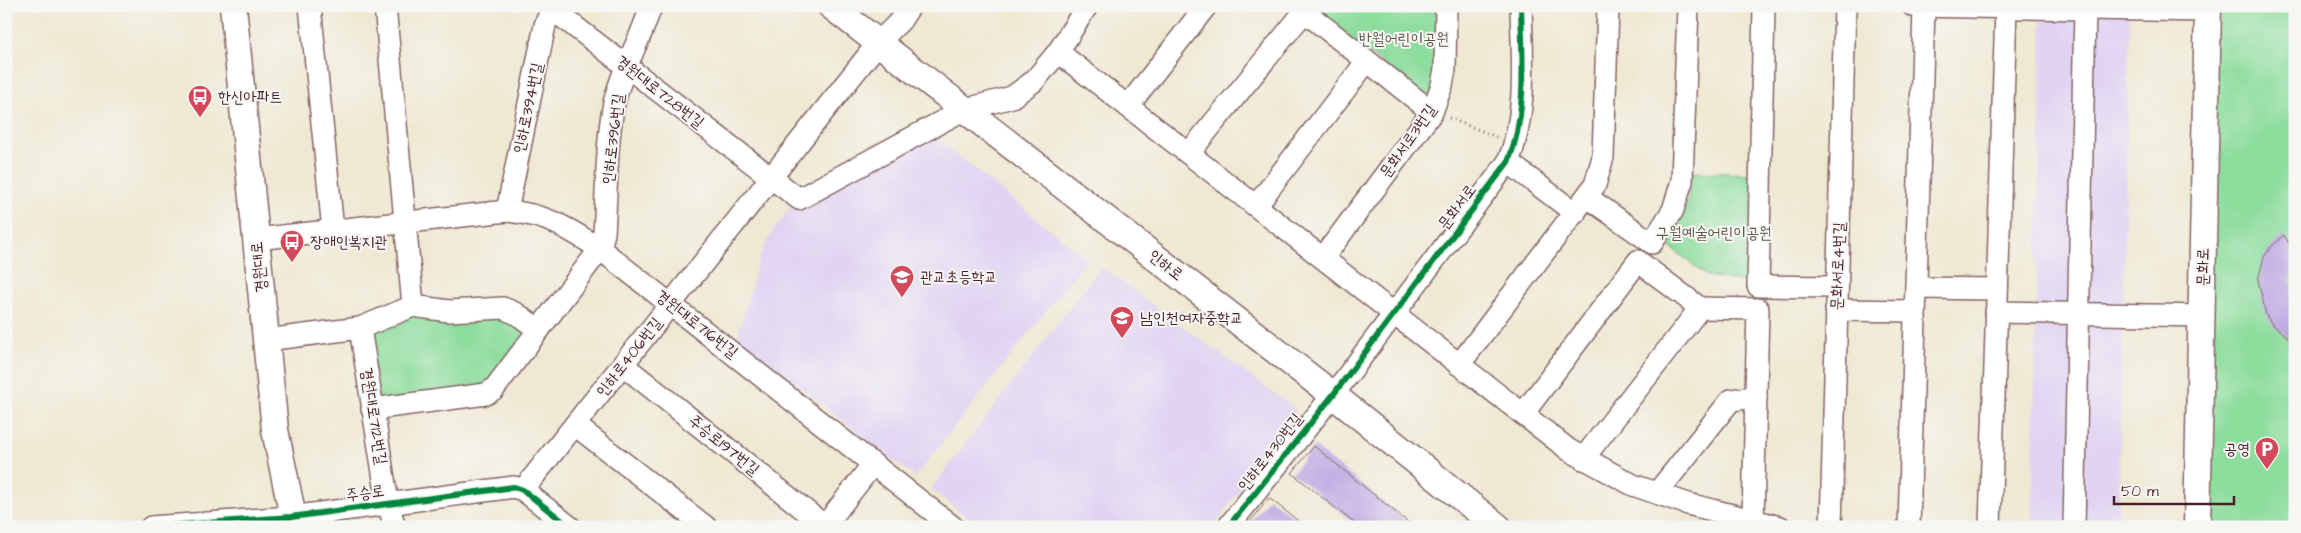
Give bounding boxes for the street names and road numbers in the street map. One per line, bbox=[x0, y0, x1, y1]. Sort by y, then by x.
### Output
street label: 경원대로728번길 bbox=[611, 51, 709, 134]
street label: 인하로394번길 bbox=[508, 60, 548, 156]
street label: 인하로396번길 bbox=[596, 92, 630, 186]
street label: 문화서로3번길 bbox=[1375, 100, 1442, 182]
street label: 문화서로 bbox=[1433, 180, 1481, 234]
street label: 문화서로4번길 bbox=[1825, 221, 1851, 310]
street label: 경원대로 bbox=[245, 240, 273, 294]
street label: 인하로 bbox=[1144, 244, 1188, 286]
street label: 문화로 bbox=[2192, 247, 2214, 287]
street label: 경원대로716번길 bbox=[651, 285, 743, 363]
street label: 인하로406번길 bbox=[591, 313, 667, 401]
street label: 경원대로712번길 bbox=[355, 366, 393, 466]
street label: 인하로430번길 bbox=[1233, 408, 1308, 496]
street label: 주승로197번길 bbox=[684, 410, 764, 480]
street label: 주승로 bbox=[344, 479, 386, 507]

